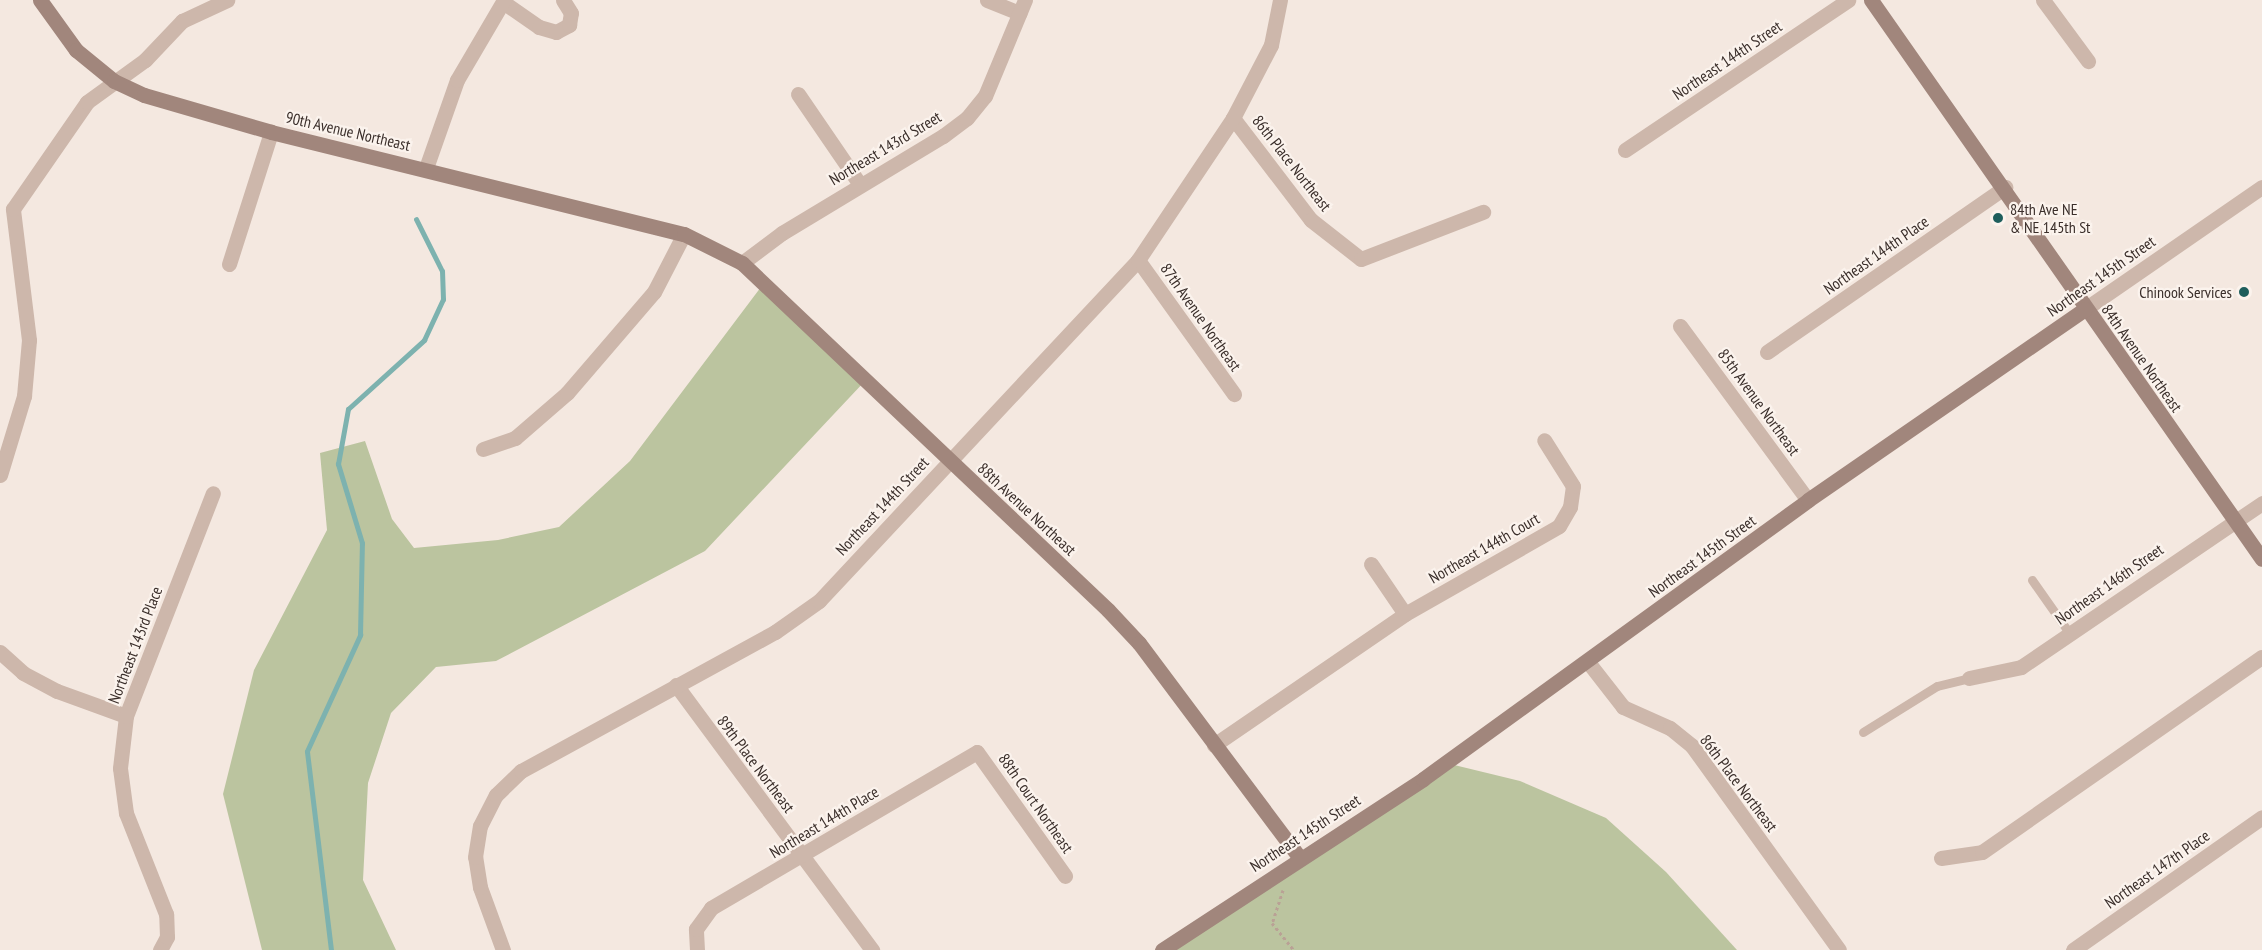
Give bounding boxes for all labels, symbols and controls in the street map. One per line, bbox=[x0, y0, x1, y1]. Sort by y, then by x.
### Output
street label: Northeast 144th Street bbox=[1669, 16, 1785, 104]
street label: 90th Avenue Northeast bbox=[284, 107, 412, 155]
street label: Northeast 143rd Street bbox=[825, 107, 945, 189]
street label: 86th Place Northeast bbox=[1249, 111, 1335, 215]
place label: 84th Ave NE & NE 145th St bbox=[2010, 199, 2090, 237]
marker: 84th Ave NE & NE 145th St bbox=[1991, 211, 2005, 225]
street label: Northeast 144th Place bbox=[1820, 212, 1932, 298]
street label: Northeast 145th Street bbox=[2043, 232, 2159, 320]
street label: 87th Avenue Northeast bbox=[1157, 259, 1245, 375]
place label: Chinook Services bbox=[2139, 282, 2232, 302]
marker: Chinook Services bbox=[2237, 285, 2251, 299]
street label: 84th Avenue Northeast bbox=[2098, 300, 2186, 416]
street label: 85th Avenue Northeast bbox=[1714, 345, 1804, 459]
street label: Northeast 144th Street bbox=[832, 453, 932, 559]
street label: 88th Avenue Northeast bbox=[974, 458, 1080, 560]
street label: Northeast 144th Court bbox=[1425, 509, 1543, 587]
street label: Northeast 145th Street bbox=[1645, 511, 1759, 601]
street label: Northeast 146th Street bbox=[2051, 540, 2167, 628]
street label: Northeast 143rd Place bbox=[104, 584, 166, 706]
street label: 89th Place Northeast bbox=[713, 712, 799, 816]
street label: 86th Place Northeast bbox=[1696, 731, 1782, 835]
street label: 88th Court Northeast bbox=[995, 750, 1077, 856]
street label: Northeast 144th Place bbox=[766, 782, 882, 862]
street label: Northeast 145th Street bbox=[1246, 790, 1364, 876]
street label: Northeast 147th Place bbox=[2101, 826, 2213, 912]

